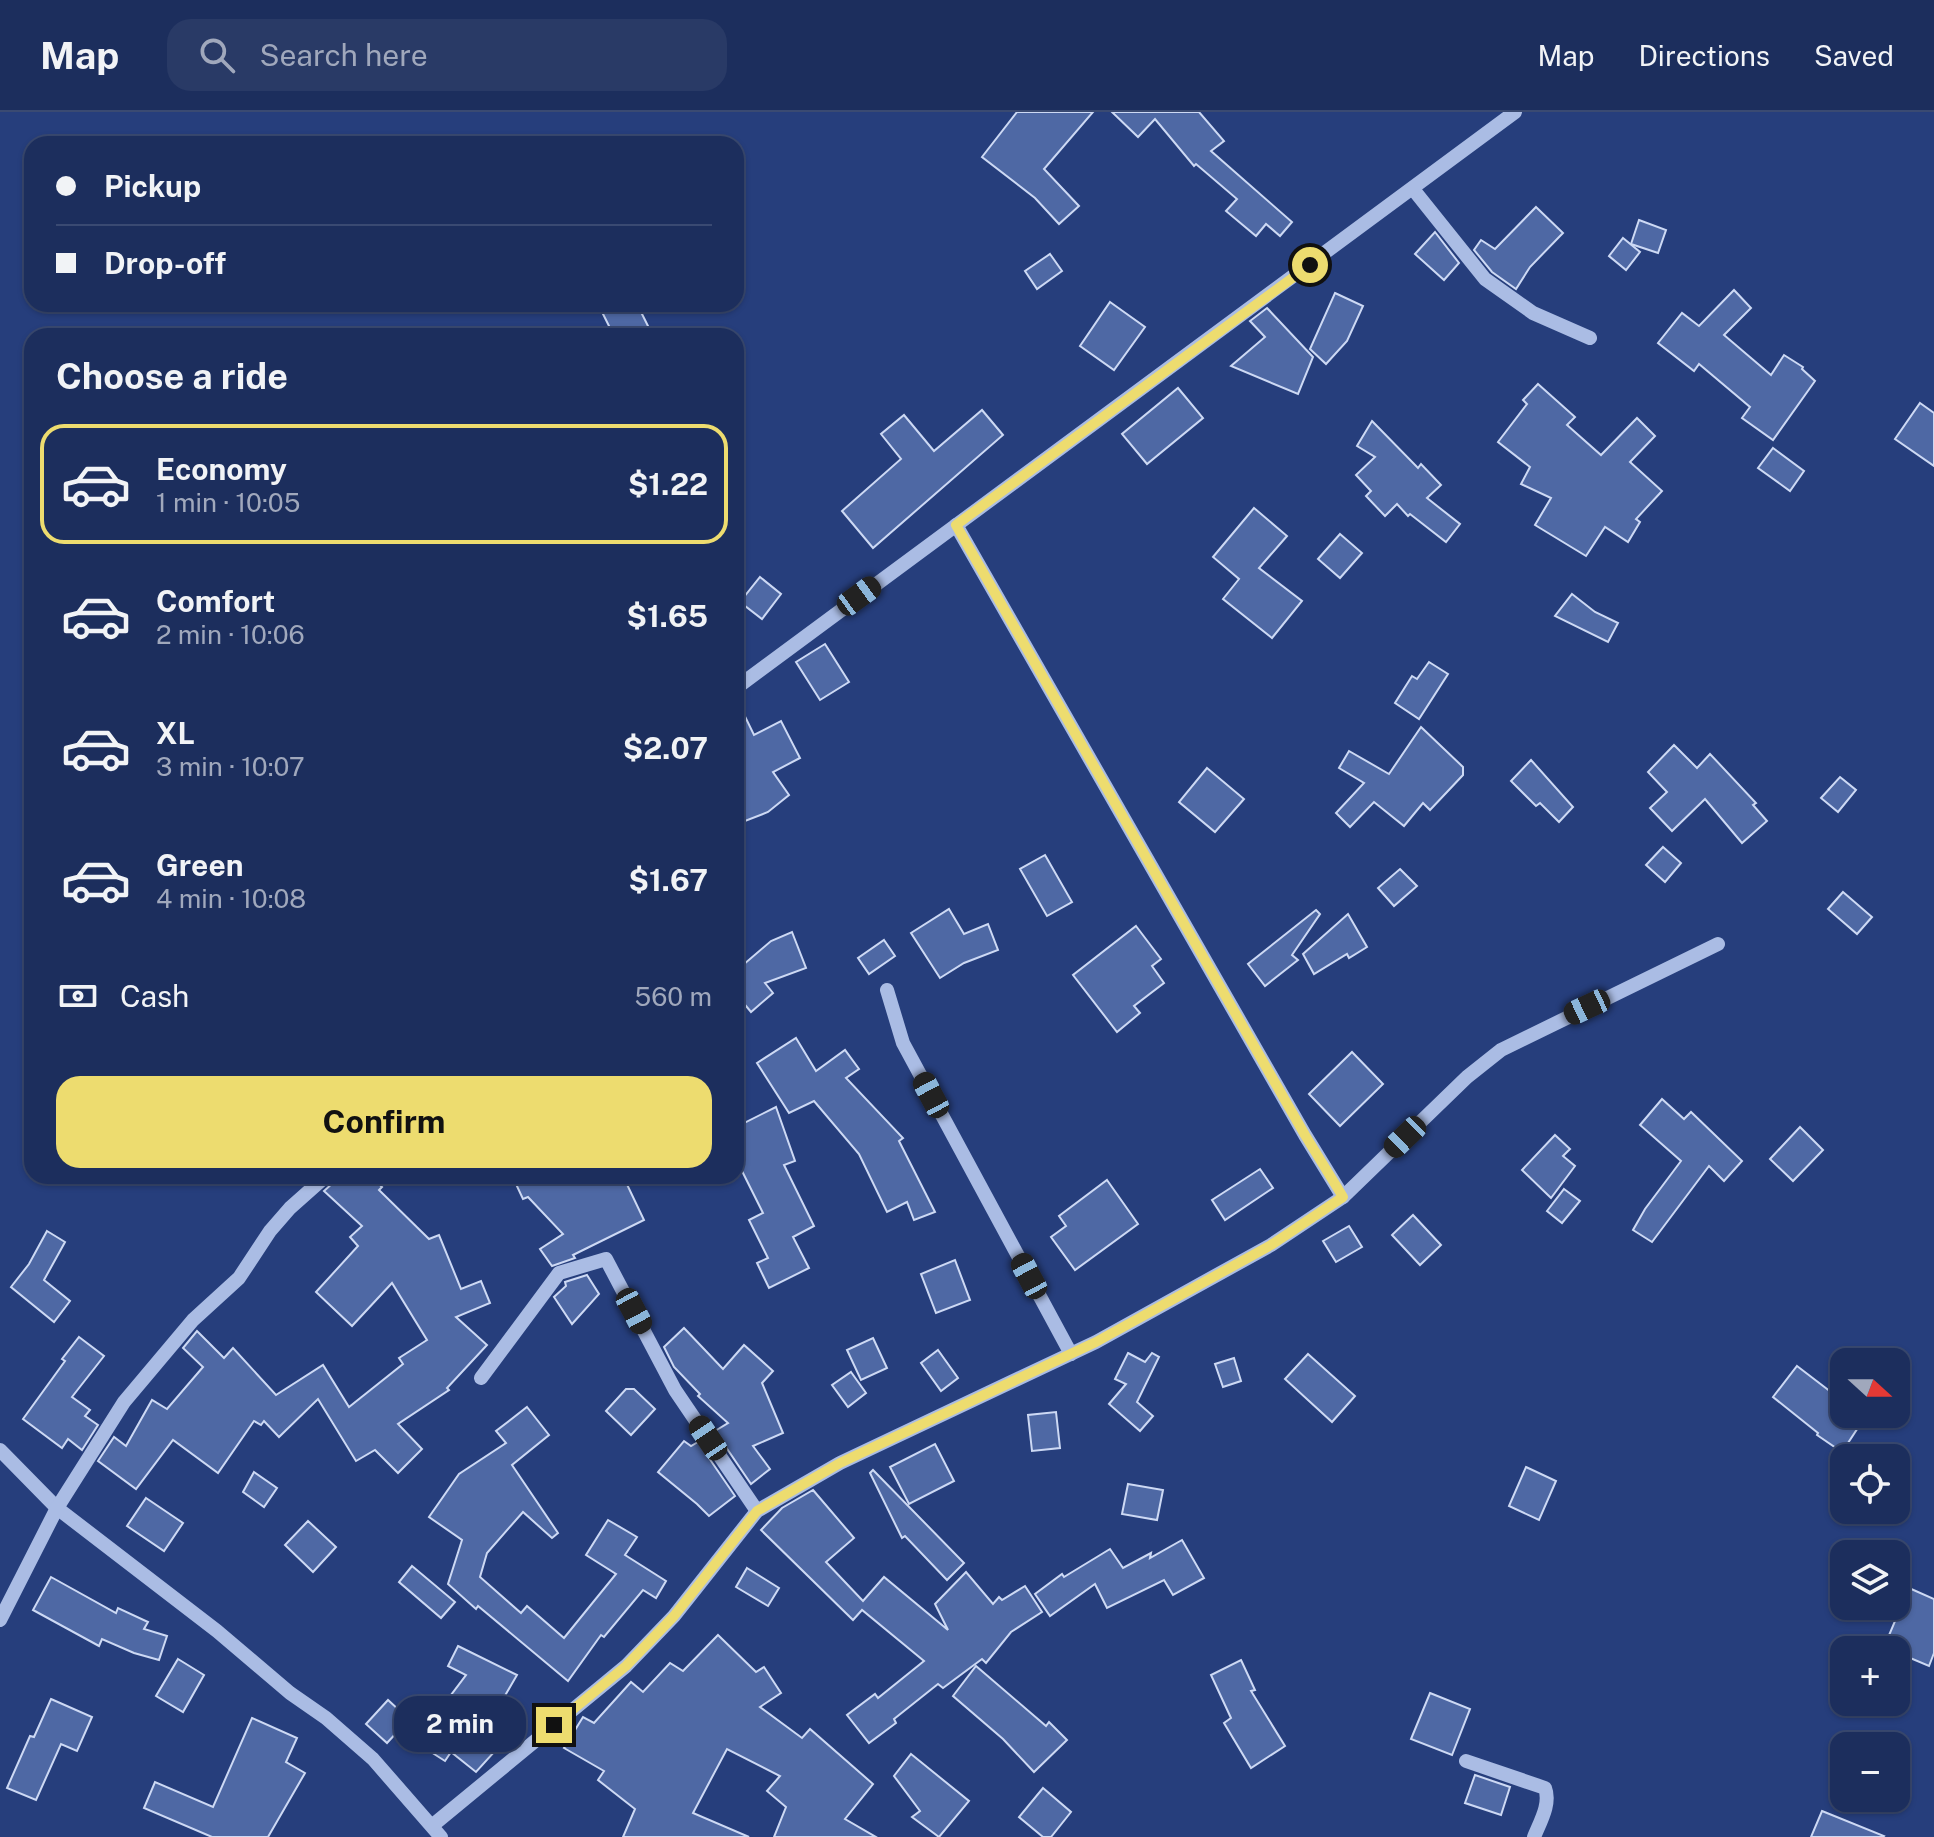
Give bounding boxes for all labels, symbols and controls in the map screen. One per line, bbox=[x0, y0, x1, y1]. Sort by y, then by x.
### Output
search box bbox=[167, 19, 727, 91]
text: Map bbox=[40, 33, 119, 78]
icon: search bbox=[195, 33, 239, 77]
text: Search here bbox=[259, 37, 428, 73]
text: Map bbox=[1538, 39, 1594, 72]
text: Directions bbox=[1638, 39, 1770, 72]
text: Saved bbox=[1814, 39, 1894, 72]
text: Pickup bbox=[104, 168, 201, 204]
text: Drop-off bbox=[104, 245, 226, 281]
route start bbox=[1292, 247, 1328, 283]
text: Choose a ride bbox=[56, 355, 288, 397]
icon: car bbox=[60, 448, 132, 520]
text: Economy bbox=[156, 451, 287, 487]
text: $1.22 bbox=[628, 466, 708, 502]
text: 1 min · 10:05 bbox=[156, 487, 300, 518]
car bbox=[833, 572, 885, 620]
icon: car bbox=[60, 580, 132, 652]
text: Comfort bbox=[156, 583, 275, 619]
text: $1.65 bbox=[627, 598, 708, 634]
text: 2 min · 10:06 bbox=[156, 619, 305, 650]
icon: car bbox=[60, 712, 132, 784]
text: XL bbox=[156, 715, 195, 751]
text: $2.07 bbox=[623, 730, 708, 766]
text: 3 min · 10:07 bbox=[156, 751, 305, 782]
icon: car bbox=[60, 844, 132, 916]
text: Green bbox=[156, 847, 243, 883]
text: $1.67 bbox=[629, 862, 708, 898]
text: 4 min · 10:08 bbox=[156, 883, 306, 914]
icon: cash bbox=[56, 974, 100, 1018]
text: Cash bbox=[120, 978, 189, 1014]
text: 560 m bbox=[635, 981, 712, 1012]
car bbox=[1560, 986, 1614, 1028]
car bbox=[909, 1068, 953, 1122]
button: Confirm bbox=[56, 1076, 712, 1168]
car bbox=[1379, 1112, 1431, 1162]
car bbox=[1007, 1249, 1051, 1303]
car bbox=[612, 1284, 656, 1338]
north arrow bbox=[1830, 1348, 1910, 1428]
map controls bbox=[1830, 1348, 1910, 1812]
car bbox=[685, 1411, 731, 1465]
button: locate bbox=[1830, 1444, 1910, 1524]
button: layers bbox=[1830, 1540, 1910, 1620]
button: + bbox=[1830, 1636, 1910, 1716]
callout: 2 min bbox=[394, 1697, 526, 1753]
route end bbox=[536, 1707, 572, 1743]
text: 2 min bbox=[426, 1708, 494, 1739]
button: − bbox=[1830, 1732, 1910, 1812]

